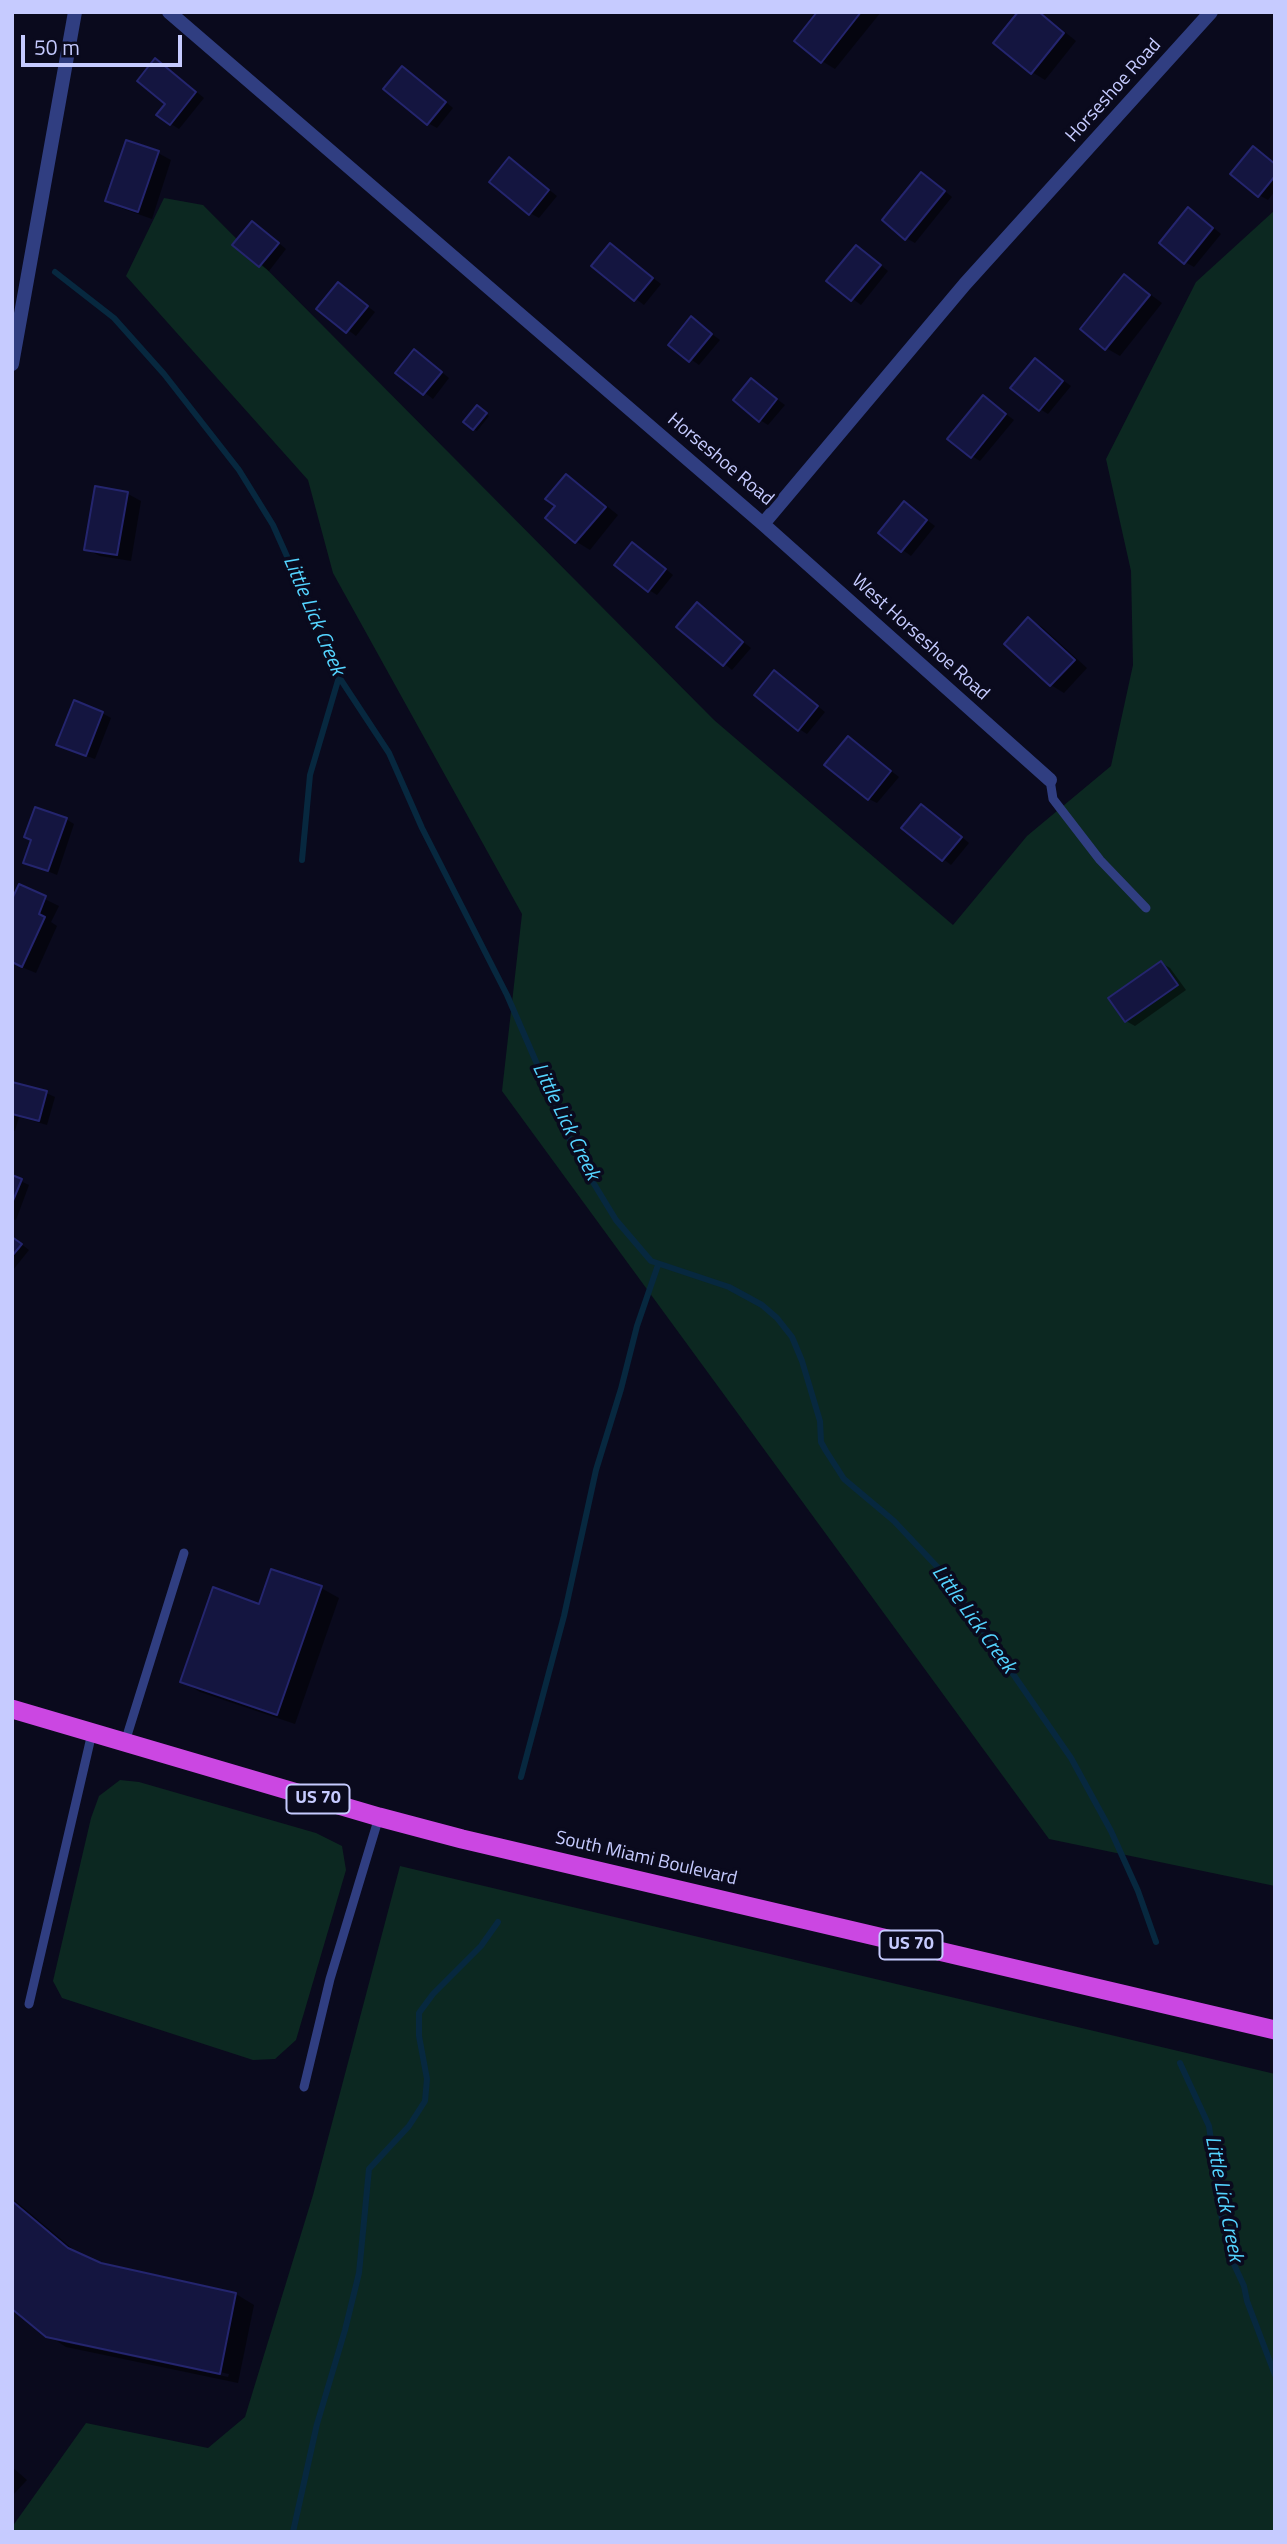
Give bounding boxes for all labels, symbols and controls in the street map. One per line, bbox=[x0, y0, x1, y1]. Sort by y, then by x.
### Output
scale bar bbox=[24, 21, 186, 65]
text: 50 m bbox=[34, 31, 80, 63]
street label: Horseshoe Road bbox=[1061, 34, 1167, 148]
street label: Horseshoe Road bbox=[662, 409, 778, 511]
water label: Little Lick Creek bbox=[277, 553, 349, 679]
street label: West Horseshoe Road bbox=[846, 570, 994, 706]
water label: Little Lick Creek bbox=[526, 1059, 604, 1185]
water label: Little Lick Creek bbox=[925, 1561, 1021, 1679]
road number: US 70 bbox=[286, 1784, 350, 1814]
street label: South Miami Boulevard bbox=[553, 1827, 739, 1891]
road number: US 70 bbox=[880, 1930, 942, 1959]
water label: Little Lick Creek bbox=[1198, 2134, 1248, 2264]

